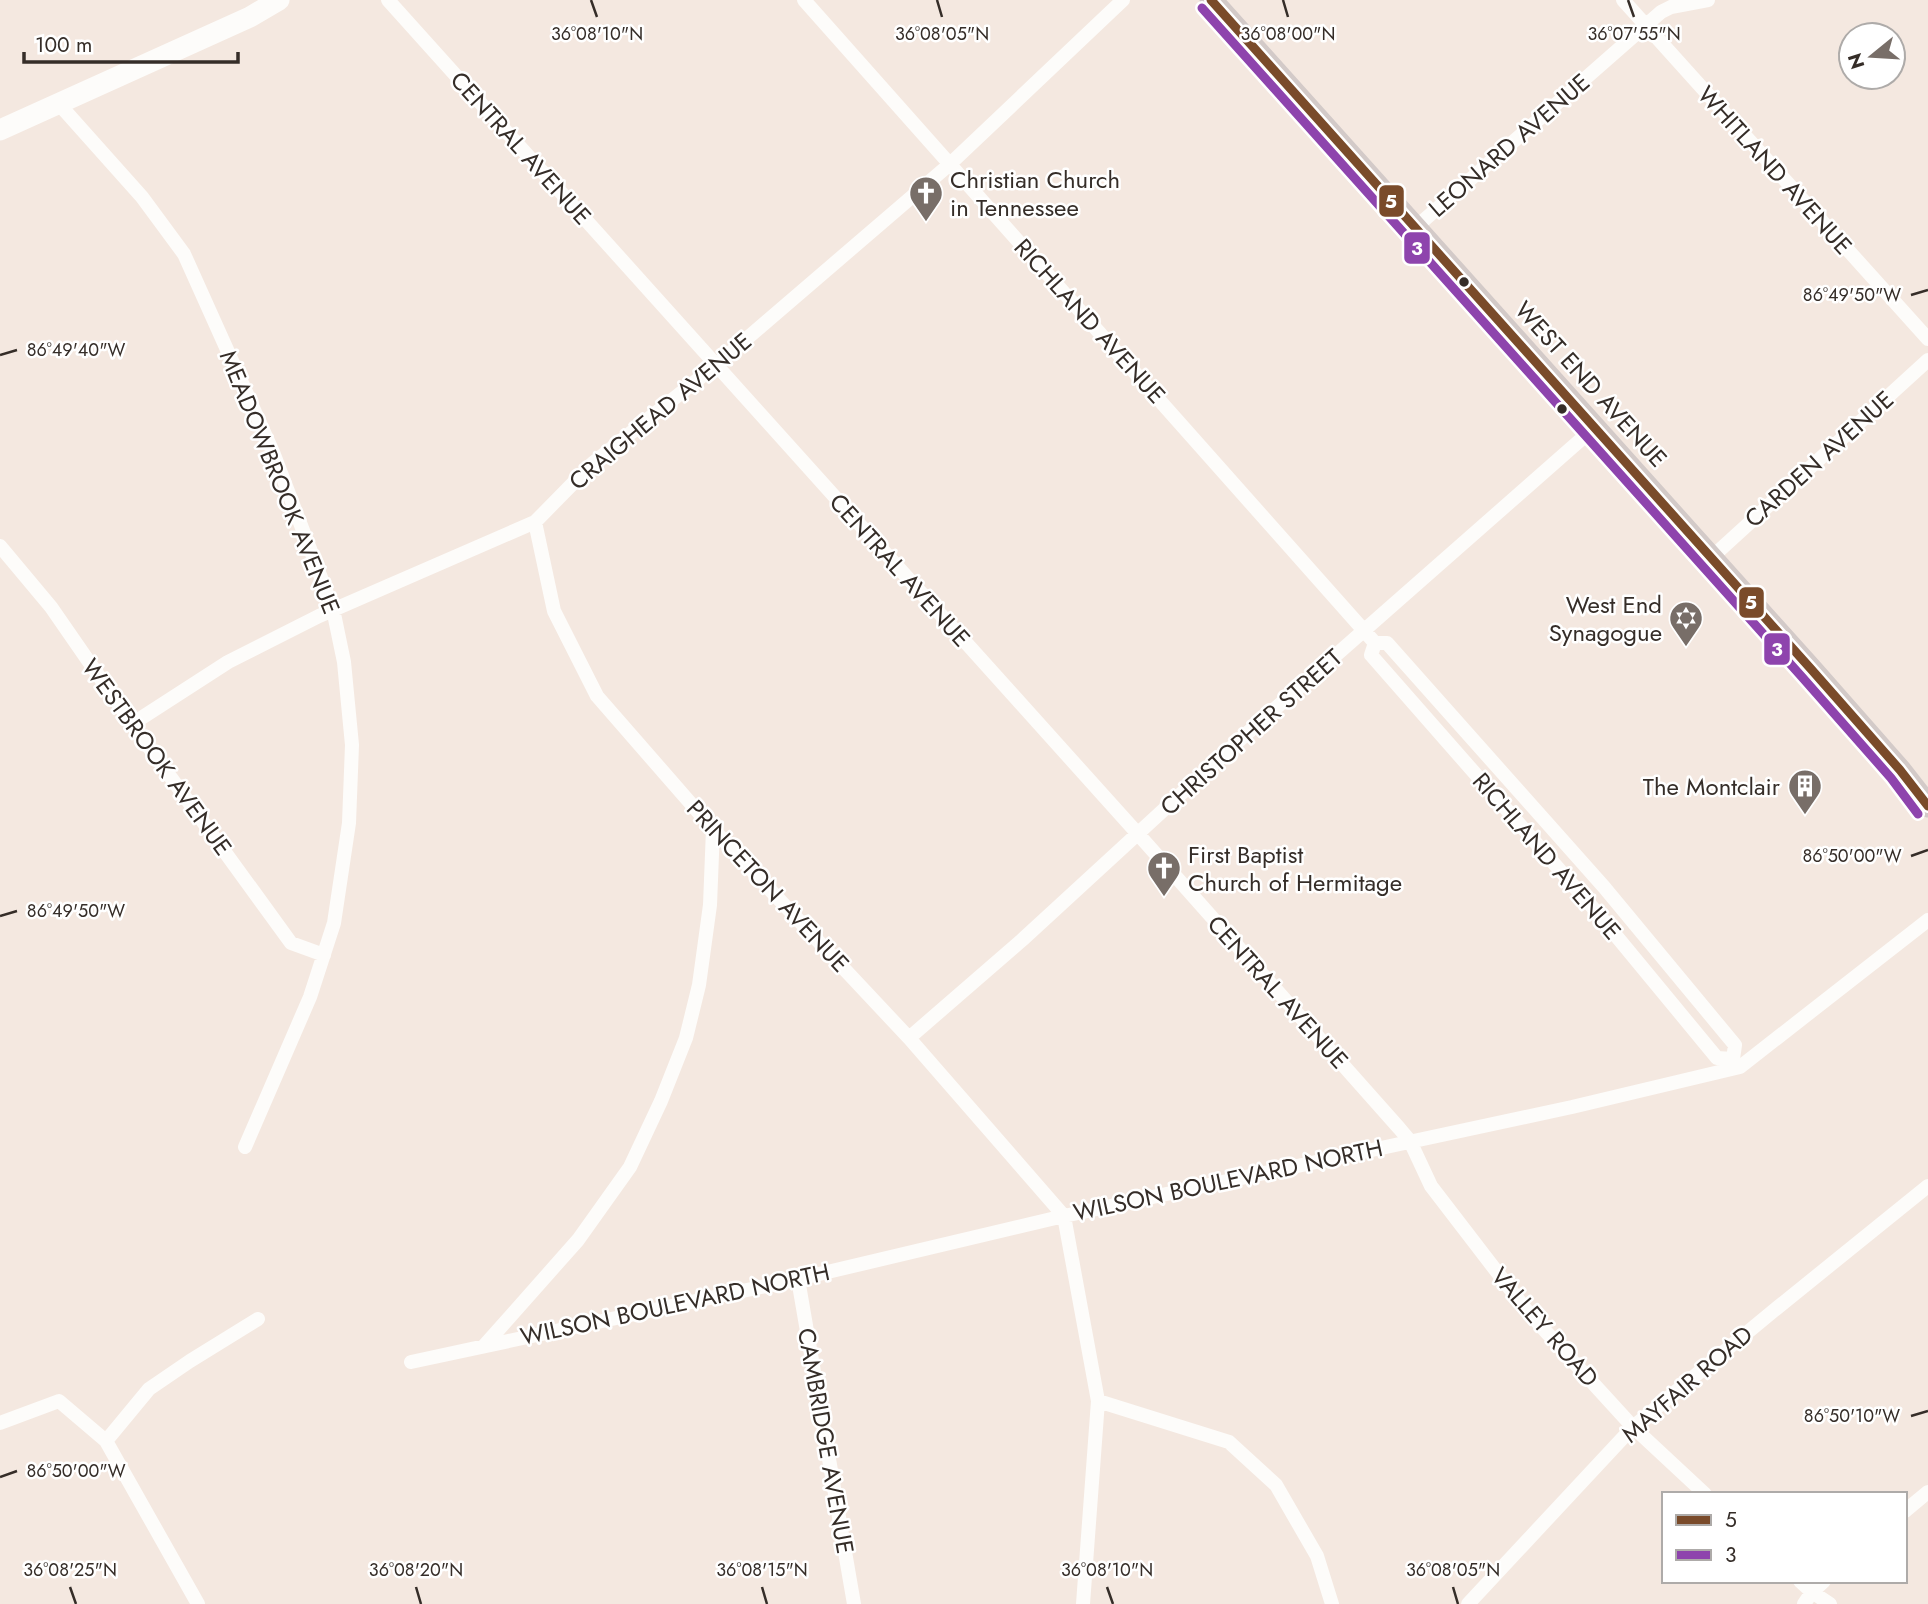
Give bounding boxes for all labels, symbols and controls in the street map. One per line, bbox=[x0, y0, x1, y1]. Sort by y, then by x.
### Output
scale bar bbox=[24, 21, 238, 65]
text: 36°08'10"N bbox=[551, 21, 643, 47]
text: 36°08'05"N bbox=[895, 21, 989, 47]
text: 36°08'00"N bbox=[1241, 21, 1335, 47]
text: 36°07'55"N bbox=[1587, 21, 1681, 47]
north arrow bbox=[1837, 21, 1907, 91]
text: 100 m bbox=[35, 30, 92, 60]
text: N bbox=[1841, 50, 1871, 72]
street label: CENTRAL AVENUE bbox=[442, 63, 600, 233]
street label: LEONARD AVENUE bbox=[1421, 65, 1597, 225]
street label: WHITLAND AVENUE bbox=[1689, 78, 1861, 262]
place label: Christian Church in Tennessee bbox=[950, 162, 1120, 225]
church icon: Christian Church in Tennessee bbox=[907, 174, 945, 223]
line badge: 5 bbox=[1378, 184, 1405, 218]
text: 5 bbox=[1385, 188, 1397, 215]
street label: RICHLAND AVENUE bbox=[1006, 231, 1174, 411]
line badge: 3 bbox=[1403, 231, 1431, 265]
text: 3 bbox=[1411, 235, 1423, 262]
unlabelled marker bbox=[1457, 275, 1471, 289]
text: 86°49'50"W bbox=[1803, 282, 1901, 308]
street label: WEST END AVENUE bbox=[1507, 293, 1675, 475]
street label: CRAIGHEAD AVENUE bbox=[561, 324, 759, 498]
text: 86°49'40"W bbox=[27, 337, 126, 363]
street label: MEADOWBROOK AVENUE bbox=[211, 345, 349, 619]
street label: CARDEN AVENUE bbox=[1737, 382, 1901, 536]
unlabelled marker bbox=[1555, 402, 1569, 416]
street label: CENTRAL AVENUE bbox=[821, 485, 979, 655]
line badge: 5 bbox=[1738, 586, 1765, 619]
place label: West End Synagogue bbox=[1549, 587, 1662, 650]
text: 5 bbox=[1745, 589, 1757, 616]
synagogue icon: West End Synagogue bbox=[1667, 599, 1705, 648]
line badge: 3 bbox=[1763, 632, 1791, 666]
text: 3 bbox=[1771, 636, 1783, 663]
street label: CHRISTOPHER STREET bbox=[1152, 641, 1350, 823]
street label: WESTBROOK AVENUE bbox=[73, 651, 241, 863]
street label: RICHLAND AVENUE bbox=[1464, 765, 1630, 947]
building icon: The Montclair bbox=[1786, 767, 1824, 816]
place label: The Montclair bbox=[1643, 769, 1781, 804]
street label: PRINCETON AVENUE bbox=[679, 792, 857, 980]
place label: First Baptist Church of Hermitage bbox=[1188, 837, 1402, 900]
text: 86°50'00"W bbox=[1802, 843, 1902, 869]
church icon: First Baptist Church of Hermitage bbox=[1145, 849, 1183, 898]
text: 86°49'50"W bbox=[27, 898, 125, 924]
street label: CENTRAL AVENUE bbox=[1199, 907, 1357, 1077]
street label: WILSON BOULEVARD NORTH bbox=[1070, 1130, 1386, 1230]
street label: WILSON BOULEVARD NORTH bbox=[517, 1254, 833, 1354]
street label: VALLEY ROAD bbox=[1483, 1259, 1607, 1395]
street label: MAYFAIR ROAD bbox=[1614, 1317, 1760, 1451]
street label: CAMBRIDGE AVENUE bbox=[789, 1325, 863, 1557]
text: 86°50'10"W bbox=[1804, 1403, 1900, 1429]
text: 86°50'00"W bbox=[26, 1458, 126, 1484]
legend bbox=[1662, 1492, 1907, 1583]
text: 5 bbox=[1725, 1505, 1737, 1535]
text: 3 bbox=[1725, 1540, 1736, 1570]
text: 36°08'25"N bbox=[23, 1557, 117, 1583]
text: 36°08'20"N bbox=[369, 1557, 463, 1583]
text: 36°08'15"N bbox=[716, 1557, 808, 1583]
text: 36°08'10"N bbox=[1061, 1557, 1153, 1583]
text: 36°08'05"N bbox=[1406, 1557, 1500, 1583]

